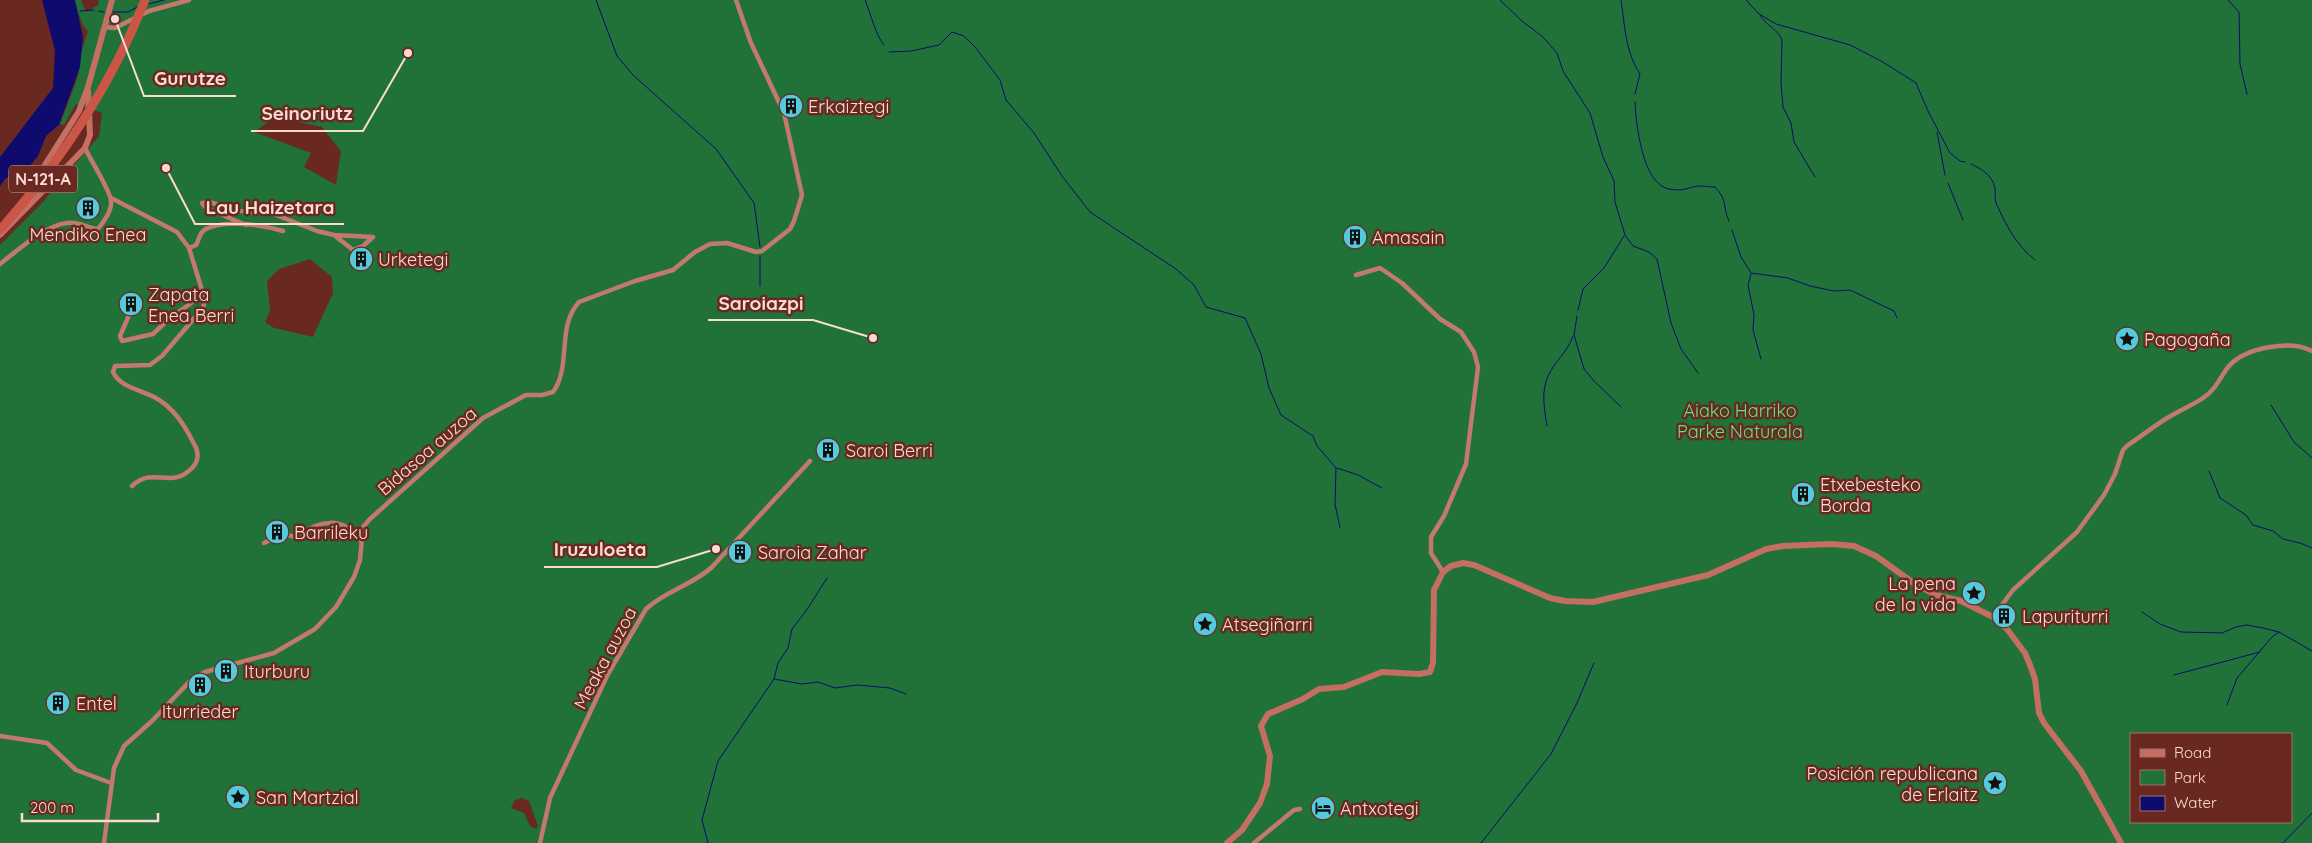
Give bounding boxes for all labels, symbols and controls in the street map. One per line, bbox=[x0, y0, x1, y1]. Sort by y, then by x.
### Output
callout: Gurutze bbox=[144, 62, 236, 96]
text: Gurutze bbox=[154, 66, 226, 90]
building icon: Erkaiztegi bbox=[778, 93, 804, 119]
place label: Erkaiztegi bbox=[808, 95, 889, 118]
callout: Seinoriutz bbox=[251, 97, 363, 131]
text: Seinoriutz bbox=[261, 101, 353, 125]
road number: N-121-A bbox=[9, 165, 77, 192]
callout: Lau Haizetara bbox=[195, 190, 344, 224]
building icon: Mendiko Enea bbox=[75, 195, 101, 221]
text: Lau Haizetara bbox=[206, 195, 334, 219]
place label: Mendiko Enea bbox=[29, 223, 147, 246]
building icon: Amasain bbox=[1342, 224, 1368, 250]
place label: Amasain bbox=[1372, 226, 1445, 249]
building icon: Urketegi bbox=[348, 246, 374, 272]
place label: Urketegi bbox=[378, 248, 448, 271]
place label: Zapata Enea Berri bbox=[148, 283, 234, 327]
callout: Saroiazpi bbox=[708, 286, 813, 320]
building icon: Zapata Enea Berri bbox=[118, 291, 144, 317]
text: Saroiazpi bbox=[719, 291, 804, 315]
place icon: Pagogaña bbox=[2114, 326, 2140, 352]
place label: Pagogaña bbox=[2144, 328, 2231, 351]
park label: Aiako Harriko Parke Naturala bbox=[1677, 399, 1803, 443]
street label: Bidasoa auzoa bbox=[373, 402, 481, 500]
building icon: Saroi Berri bbox=[815, 437, 841, 463]
place label: Saroi Berri bbox=[846, 439, 933, 462]
place label: Etxebesteko Borda bbox=[1820, 473, 1921, 517]
building icon: Etxebesteko Borda bbox=[1790, 481, 1816, 507]
building icon: Barrileku bbox=[264, 519, 290, 545]
place label: Barrileku bbox=[294, 521, 368, 544]
callout: Iruzuloeta bbox=[544, 533, 657, 567]
text: Iruzuloeta bbox=[554, 537, 646, 561]
building icon: Saroia Zahar bbox=[727, 539, 753, 565]
place label: Saroia Zahar bbox=[758, 541, 867, 564]
place label: La pena de la vida bbox=[1875, 572, 1956, 616]
place icon: La pena de la vida bbox=[1961, 580, 1987, 606]
street label: Meaka auzoa bbox=[568, 603, 642, 713]
building icon: Lapuriturri bbox=[1991, 603, 2017, 629]
place label: Lapuriturri bbox=[2022, 605, 2108, 628]
place icon: Atsegiñarri bbox=[1192, 611, 1218, 637]
place label: Atsegiñarri bbox=[1222, 613, 1313, 636]
building icon: Iturburu bbox=[213, 658, 239, 684]
place label: Iturburu bbox=[244, 660, 310, 683]
building icon: Iturrieder bbox=[187, 672, 213, 698]
building icon: Entel bbox=[45, 690, 71, 716]
place label: Entel bbox=[76, 692, 117, 715]
place label: Iturrieder bbox=[162, 700, 238, 723]
legend bbox=[2130, 733, 2292, 823]
text: Road bbox=[2174, 743, 2211, 762]
place label: Posición republicana de Erlaitz bbox=[1807, 762, 1978, 806]
text: Park bbox=[2174, 768, 2206, 787]
place icon: Posición republicana de Erlaitz bbox=[1982, 770, 2008, 796]
place icon: San Martzial bbox=[225, 784, 251, 810]
place label: San Martzial bbox=[256, 786, 359, 809]
scale bar bbox=[22, 790, 159, 822]
text: Water bbox=[2174, 793, 2217, 812]
hotel icon: Antxotegi bbox=[1310, 795, 1336, 821]
place label: Antxotegi bbox=[1340, 797, 1419, 820]
text: 200 m bbox=[30, 798, 74, 817]

